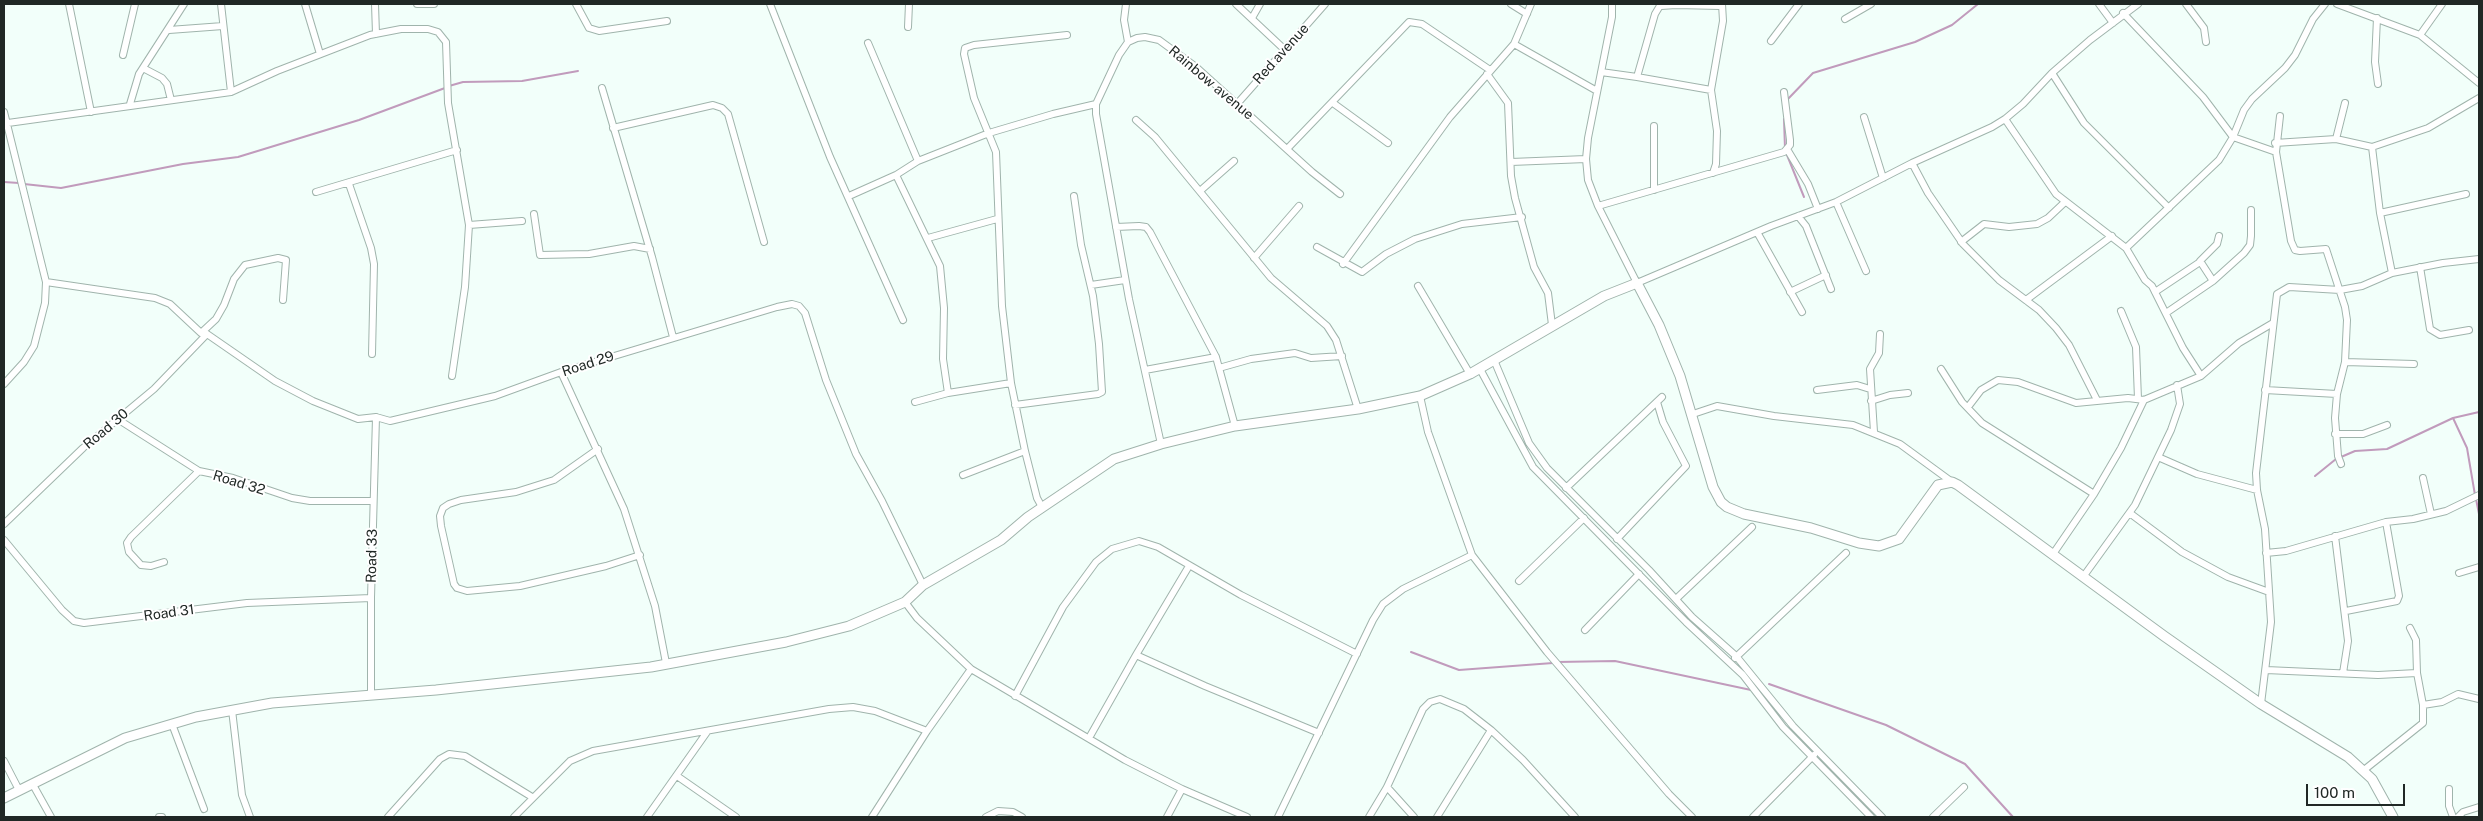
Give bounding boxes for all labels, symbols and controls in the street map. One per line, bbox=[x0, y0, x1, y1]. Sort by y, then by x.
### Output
street label: Red avenue bbox=[1250, 20, 1312, 88]
street label: Rainbow avenue bbox=[1165, 43, 1257, 123]
street label: Road 29 bbox=[560, 348, 616, 380]
street label: Road 30 bbox=[80, 405, 132, 453]
street label: Road 32 bbox=[211, 467, 267, 499]
street label: Road 33 bbox=[363, 529, 381, 583]
street label: Road 31 bbox=[143, 601, 195, 625]
scale bar bbox=[2308, 774, 2407, 806]
text: 100 m bbox=[2314, 784, 2355, 801]

